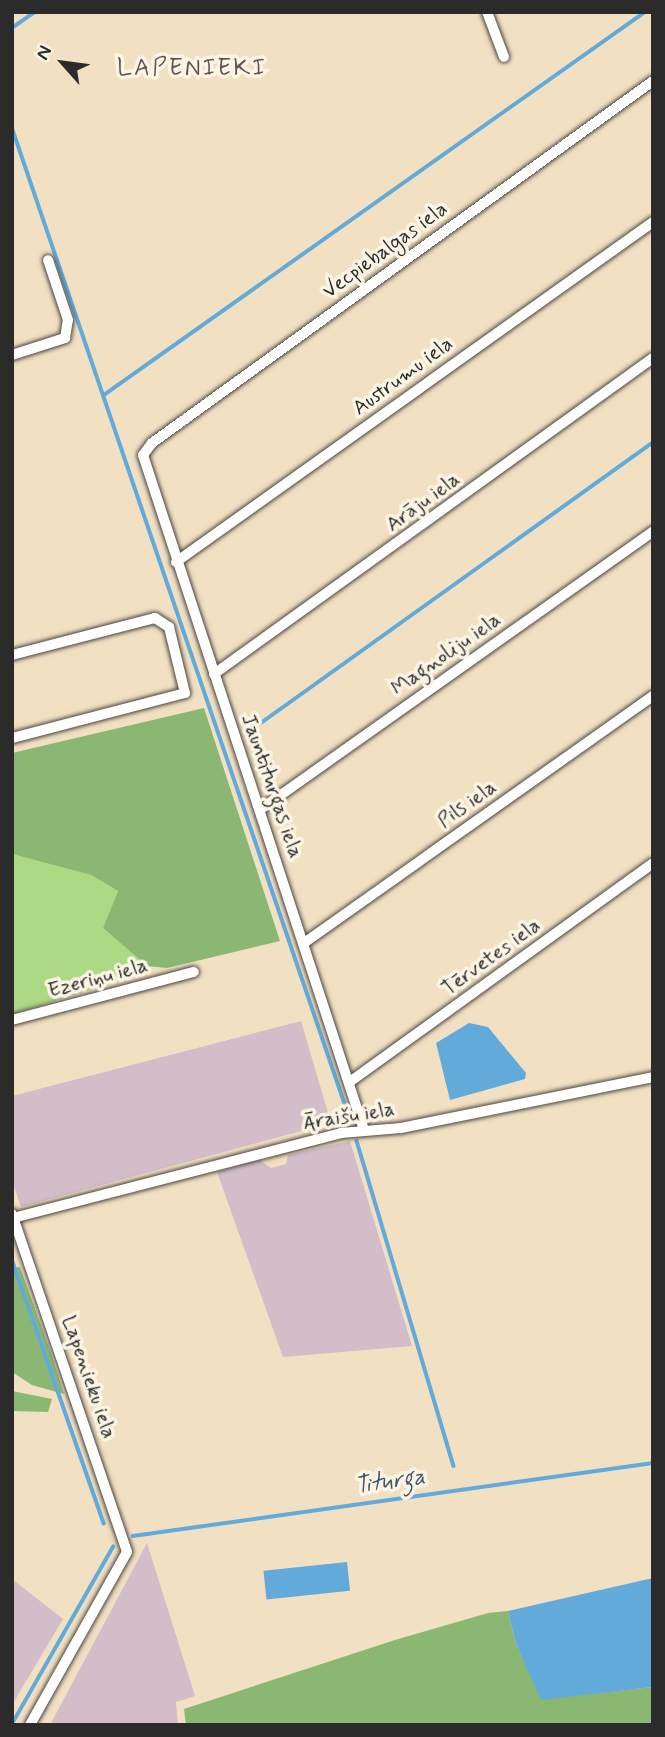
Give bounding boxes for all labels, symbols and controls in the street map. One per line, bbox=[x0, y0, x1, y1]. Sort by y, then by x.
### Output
north arrow bbox=[28, 28, 98, 98]
text: N bbox=[30, 41, 58, 64]
district label: LAPENIEKI bbox=[119, 55, 265, 83]
street label: Vecpiebalgas iela bbox=[317, 196, 453, 304]
street label: Austrumu iela bbox=[347, 331, 459, 421]
street label: Arāju iela bbox=[380, 466, 466, 538]
street label: Magnoliju iela bbox=[386, 607, 506, 701]
street label: Jauntiturgas iela bbox=[235, 710, 309, 862]
street label: Pils iela bbox=[432, 774, 502, 834]
street label: Tērvetes iela bbox=[436, 912, 546, 1002]
street label: Ezeriņu iela bbox=[45, 952, 151, 1004]
street label: Āraišu iela bbox=[301, 1096, 397, 1136]
street label: Lapenieku iela bbox=[56, 1312, 122, 1442]
water label: Titurga bbox=[353, 1463, 427, 1501]

